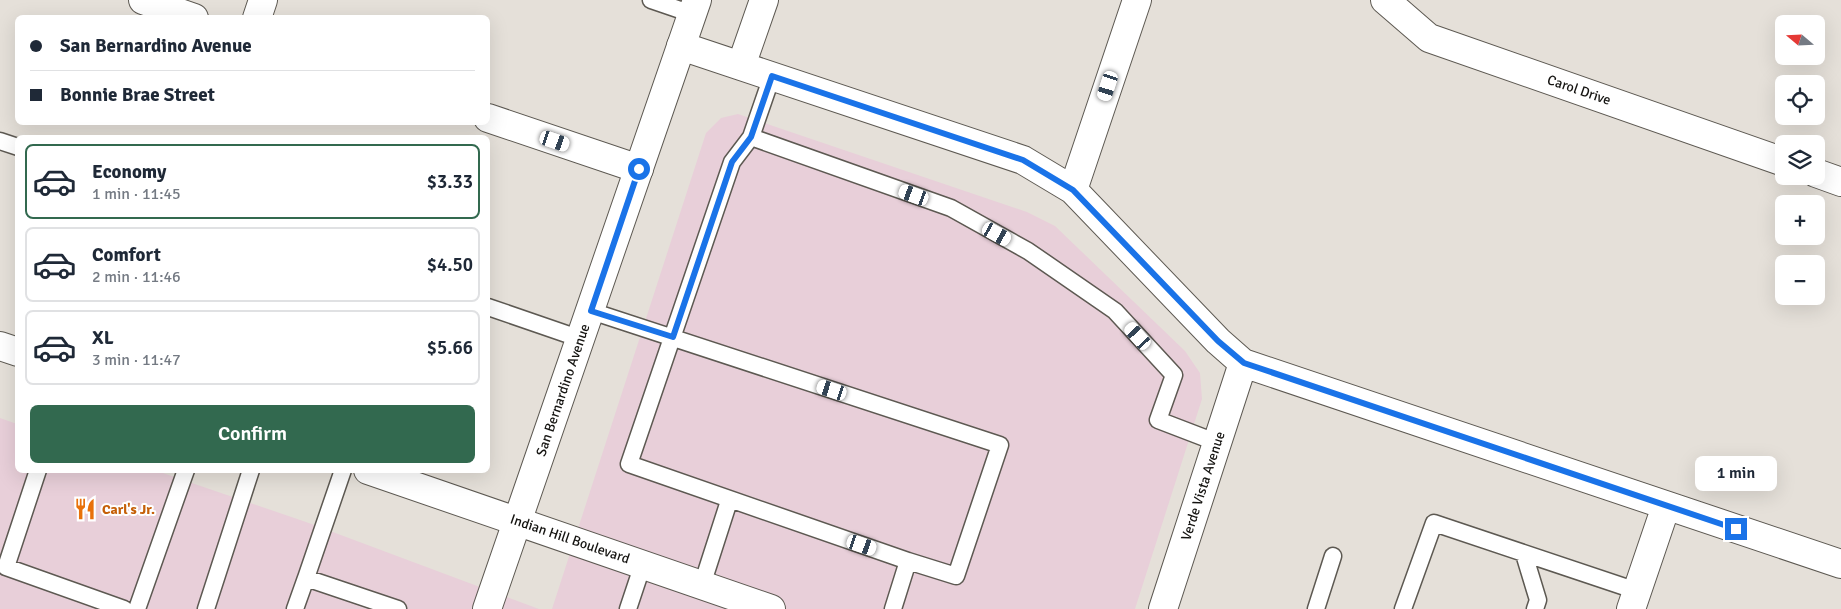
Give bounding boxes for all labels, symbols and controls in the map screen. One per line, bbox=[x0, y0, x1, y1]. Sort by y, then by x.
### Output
north arrow bbox=[1775, 15, 1825, 65]
map controls bbox=[1775, 15, 1825, 305]
text: San Bernardino Avenue bbox=[60, 34, 252, 58]
car bbox=[1096, 69, 1119, 103]
street label: Carol Drive bbox=[1545, 71, 1613, 109]
button: locate bbox=[1775, 75, 1825, 125]
text: Bonnie Brae Street bbox=[60, 83, 215, 107]
car bbox=[538, 129, 571, 153]
button: layers bbox=[1775, 135, 1825, 185]
route start bbox=[628, 158, 650, 180]
icon: car bbox=[32, 159, 77, 204]
text: Economy bbox=[92, 160, 166, 184]
text: $3.33 bbox=[427, 170, 473, 194]
car bbox=[897, 183, 930, 207]
text: 1 min · 11:45 bbox=[92, 184, 181, 204]
button: + bbox=[1775, 195, 1825, 245]
car bbox=[980, 220, 1013, 248]
icon: car bbox=[32, 242, 77, 287]
text: Comfort bbox=[92, 243, 161, 267]
text: $4.50 bbox=[427, 253, 473, 277]
button: − bbox=[1775, 255, 1825, 305]
text: 2 min · 11:46 bbox=[92, 267, 181, 287]
car bbox=[1122, 320, 1153, 352]
street label: San Bernardino Avenue bbox=[532, 322, 594, 458]
icon: car bbox=[32, 325, 77, 370]
text: XL bbox=[92, 326, 114, 350]
text: $5.66 bbox=[427, 336, 473, 360]
text: 3 min · 11:47 bbox=[92, 350, 181, 370]
car bbox=[815, 378, 848, 402]
button: Confirm bbox=[30, 405, 475, 463]
street label: Verde Vista Avenue bbox=[1177, 429, 1229, 543]
callout: 1 min bbox=[1695, 456, 1777, 492]
text: 1 min bbox=[1717, 463, 1755, 483]
restaurant icon: Carl's Jr. bbox=[72, 496, 98, 522]
place label: Carl's Jr. bbox=[102, 501, 155, 518]
street label: Indian Hill Boulevard bbox=[508, 511, 632, 567]
route end bbox=[1725, 518, 1747, 540]
car bbox=[845, 533, 878, 557]

